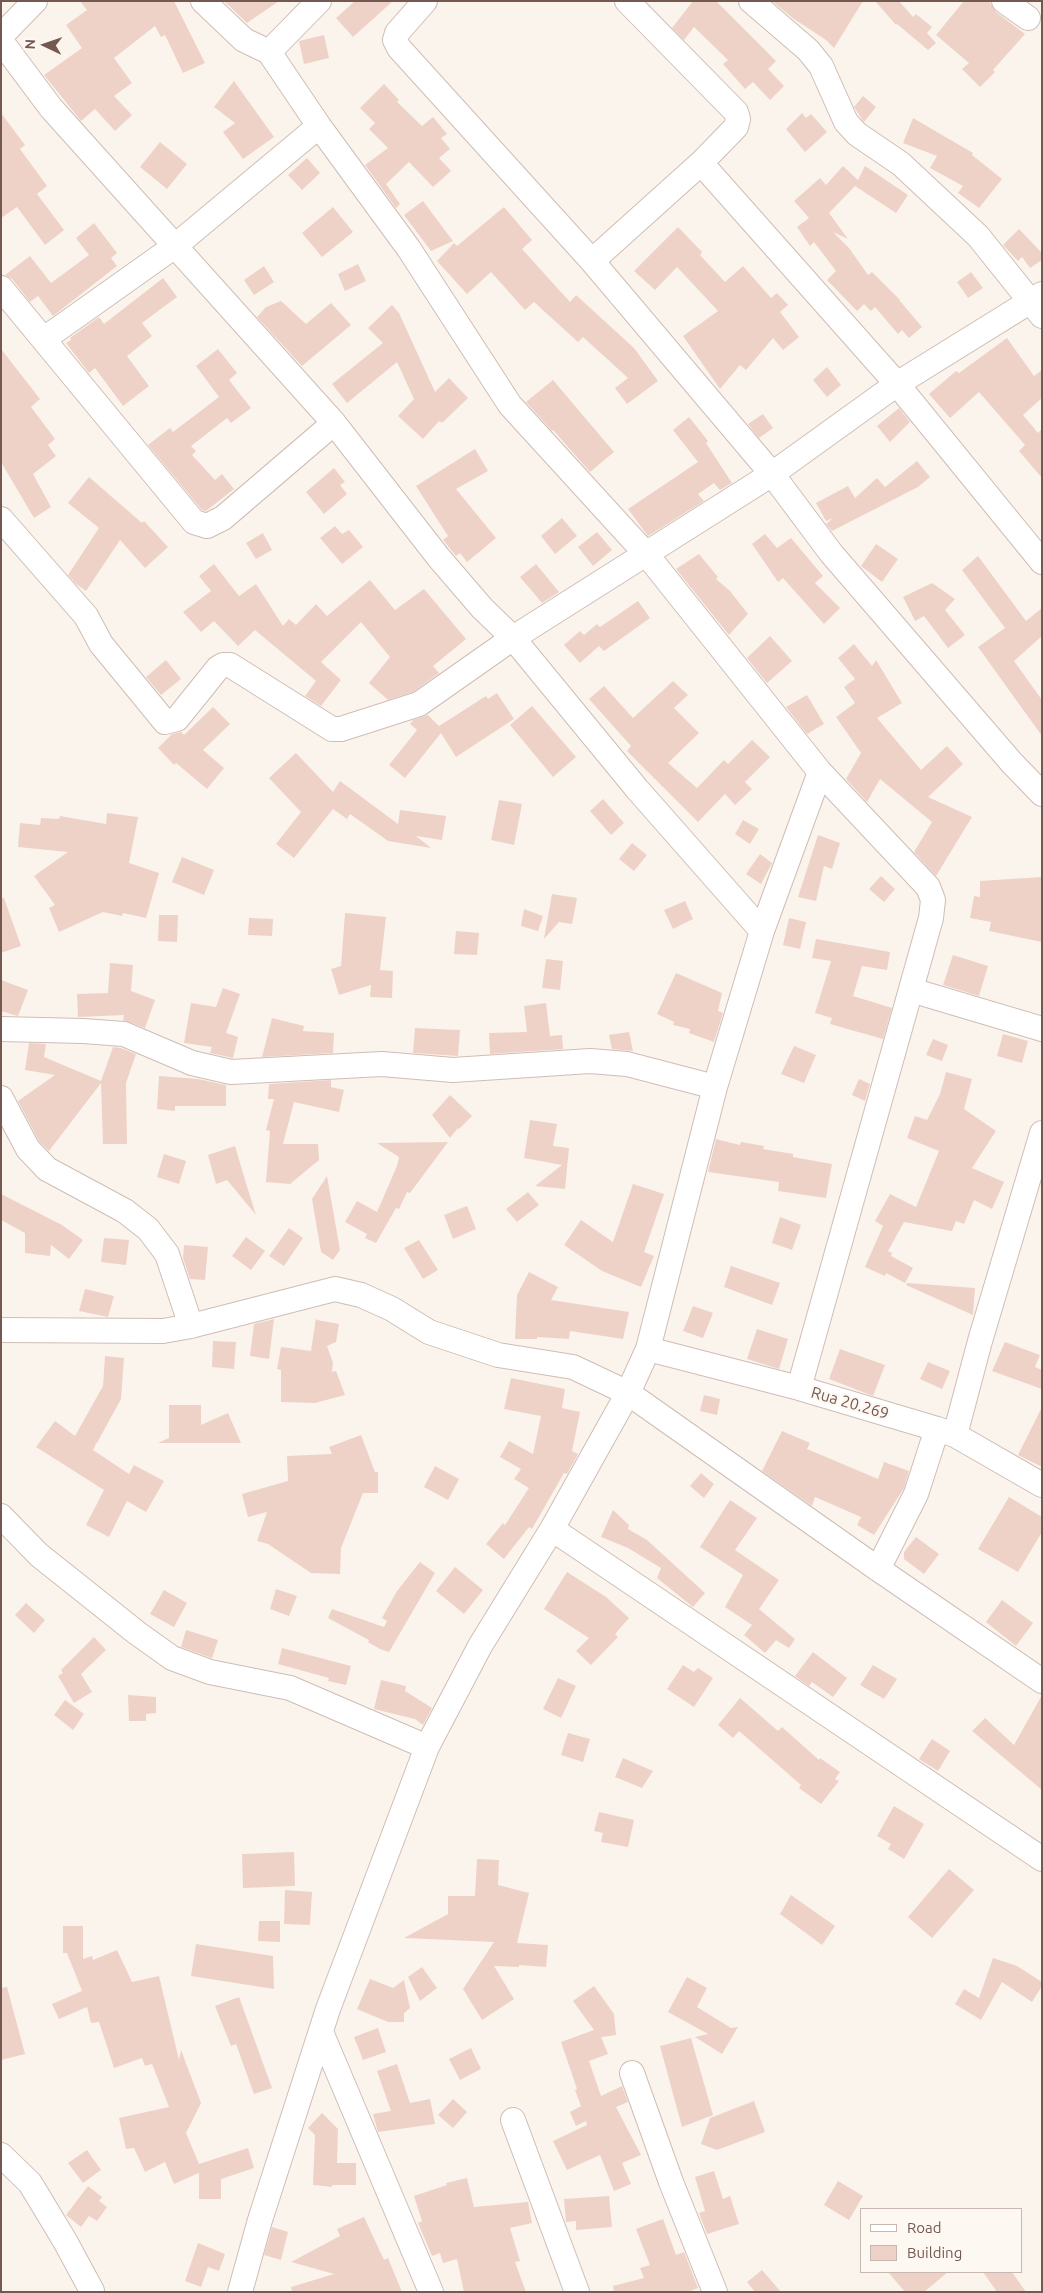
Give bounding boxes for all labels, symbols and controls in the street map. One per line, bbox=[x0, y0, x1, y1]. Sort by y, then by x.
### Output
north arrow bbox=[20, 20, 70, 70]
text: N bbox=[22, 39, 38, 50]
street label: Rua 20.269 bbox=[809, 1383, 891, 1423]
legend bbox=[860, 2208, 1023, 2273]
text: Road bbox=[907, 2219, 942, 2236]
text: Building bbox=[907, 2244, 962, 2261]

